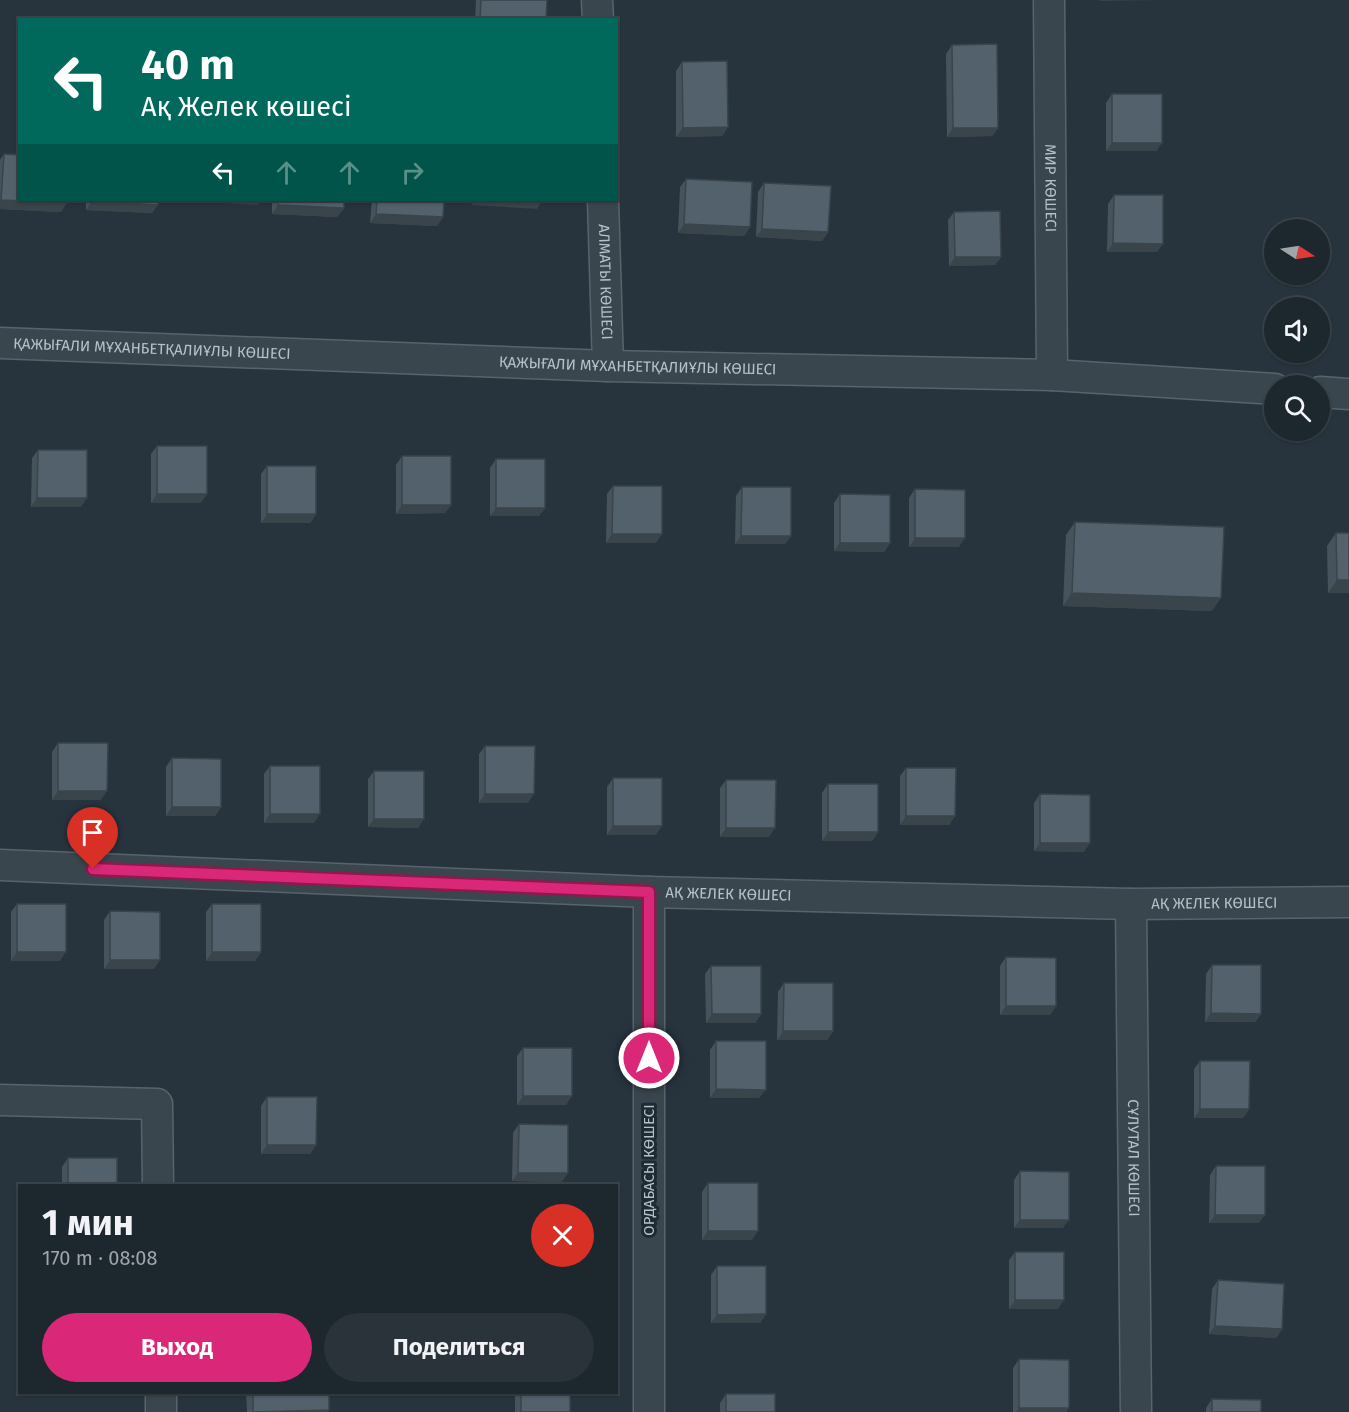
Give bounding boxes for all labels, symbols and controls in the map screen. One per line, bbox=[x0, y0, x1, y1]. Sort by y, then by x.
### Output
text: 40 m bbox=[141, 40, 235, 90]
icon: left bbox=[42, 42, 120, 120]
text: Ақ Желек көшесі bbox=[141, 91, 352, 123]
street label: МИР КӨШЕСІ bbox=[1041, 144, 1060, 232]
icon: left bbox=[207, 156, 240, 189]
icon: ahead bbox=[270, 156, 303, 189]
icon: ahead bbox=[333, 156, 366, 189]
icon: right bbox=[396, 156, 429, 189]
north arrow bbox=[1264, 219, 1330, 285]
map controls bbox=[1264, 219, 1330, 441]
street label: АЛМАТЫ КӨШЕСІ bbox=[595, 224, 616, 340]
button: sound bbox=[1264, 297, 1330, 363]
street label: ҚАЖЫҒАЛИ МҰХАНБЕТҚАЛИҰЛЫ КӨШЕСІ bbox=[13, 335, 291, 363]
street label: ҚАЖЫҒАЛИ МҰХАНБЕТҚАЛИҰЛЫ КӨШЕСІ bbox=[499, 353, 777, 378]
button: search bbox=[1264, 375, 1330, 441]
pin bbox=[67, 807, 118, 869]
icon: arrive bbox=[76, 816, 109, 849]
street label: АҚ ЖЕЛЕК КӨШЕСІ bbox=[665, 883, 792, 905]
street label: АҚ ЖЕЛЕК КӨШЕСІ bbox=[1151, 894, 1277, 913]
position arrow bbox=[617, 1026, 681, 1090]
street label: СҰЛУТАЛ КӨШЕСІ bbox=[1124, 1099, 1143, 1217]
street label: ОРДАБАСЫ КӨШЕСІ bbox=[640, 1104, 658, 1236]
text: 1 мин bbox=[42, 1201, 134, 1245]
button: close bbox=[531, 1204, 594, 1267]
text: 170 m · 08:08 bbox=[42, 1246, 157, 1270]
button: Выход bbox=[42, 1313, 312, 1382]
button: Поделиться bbox=[324, 1313, 594, 1382]

